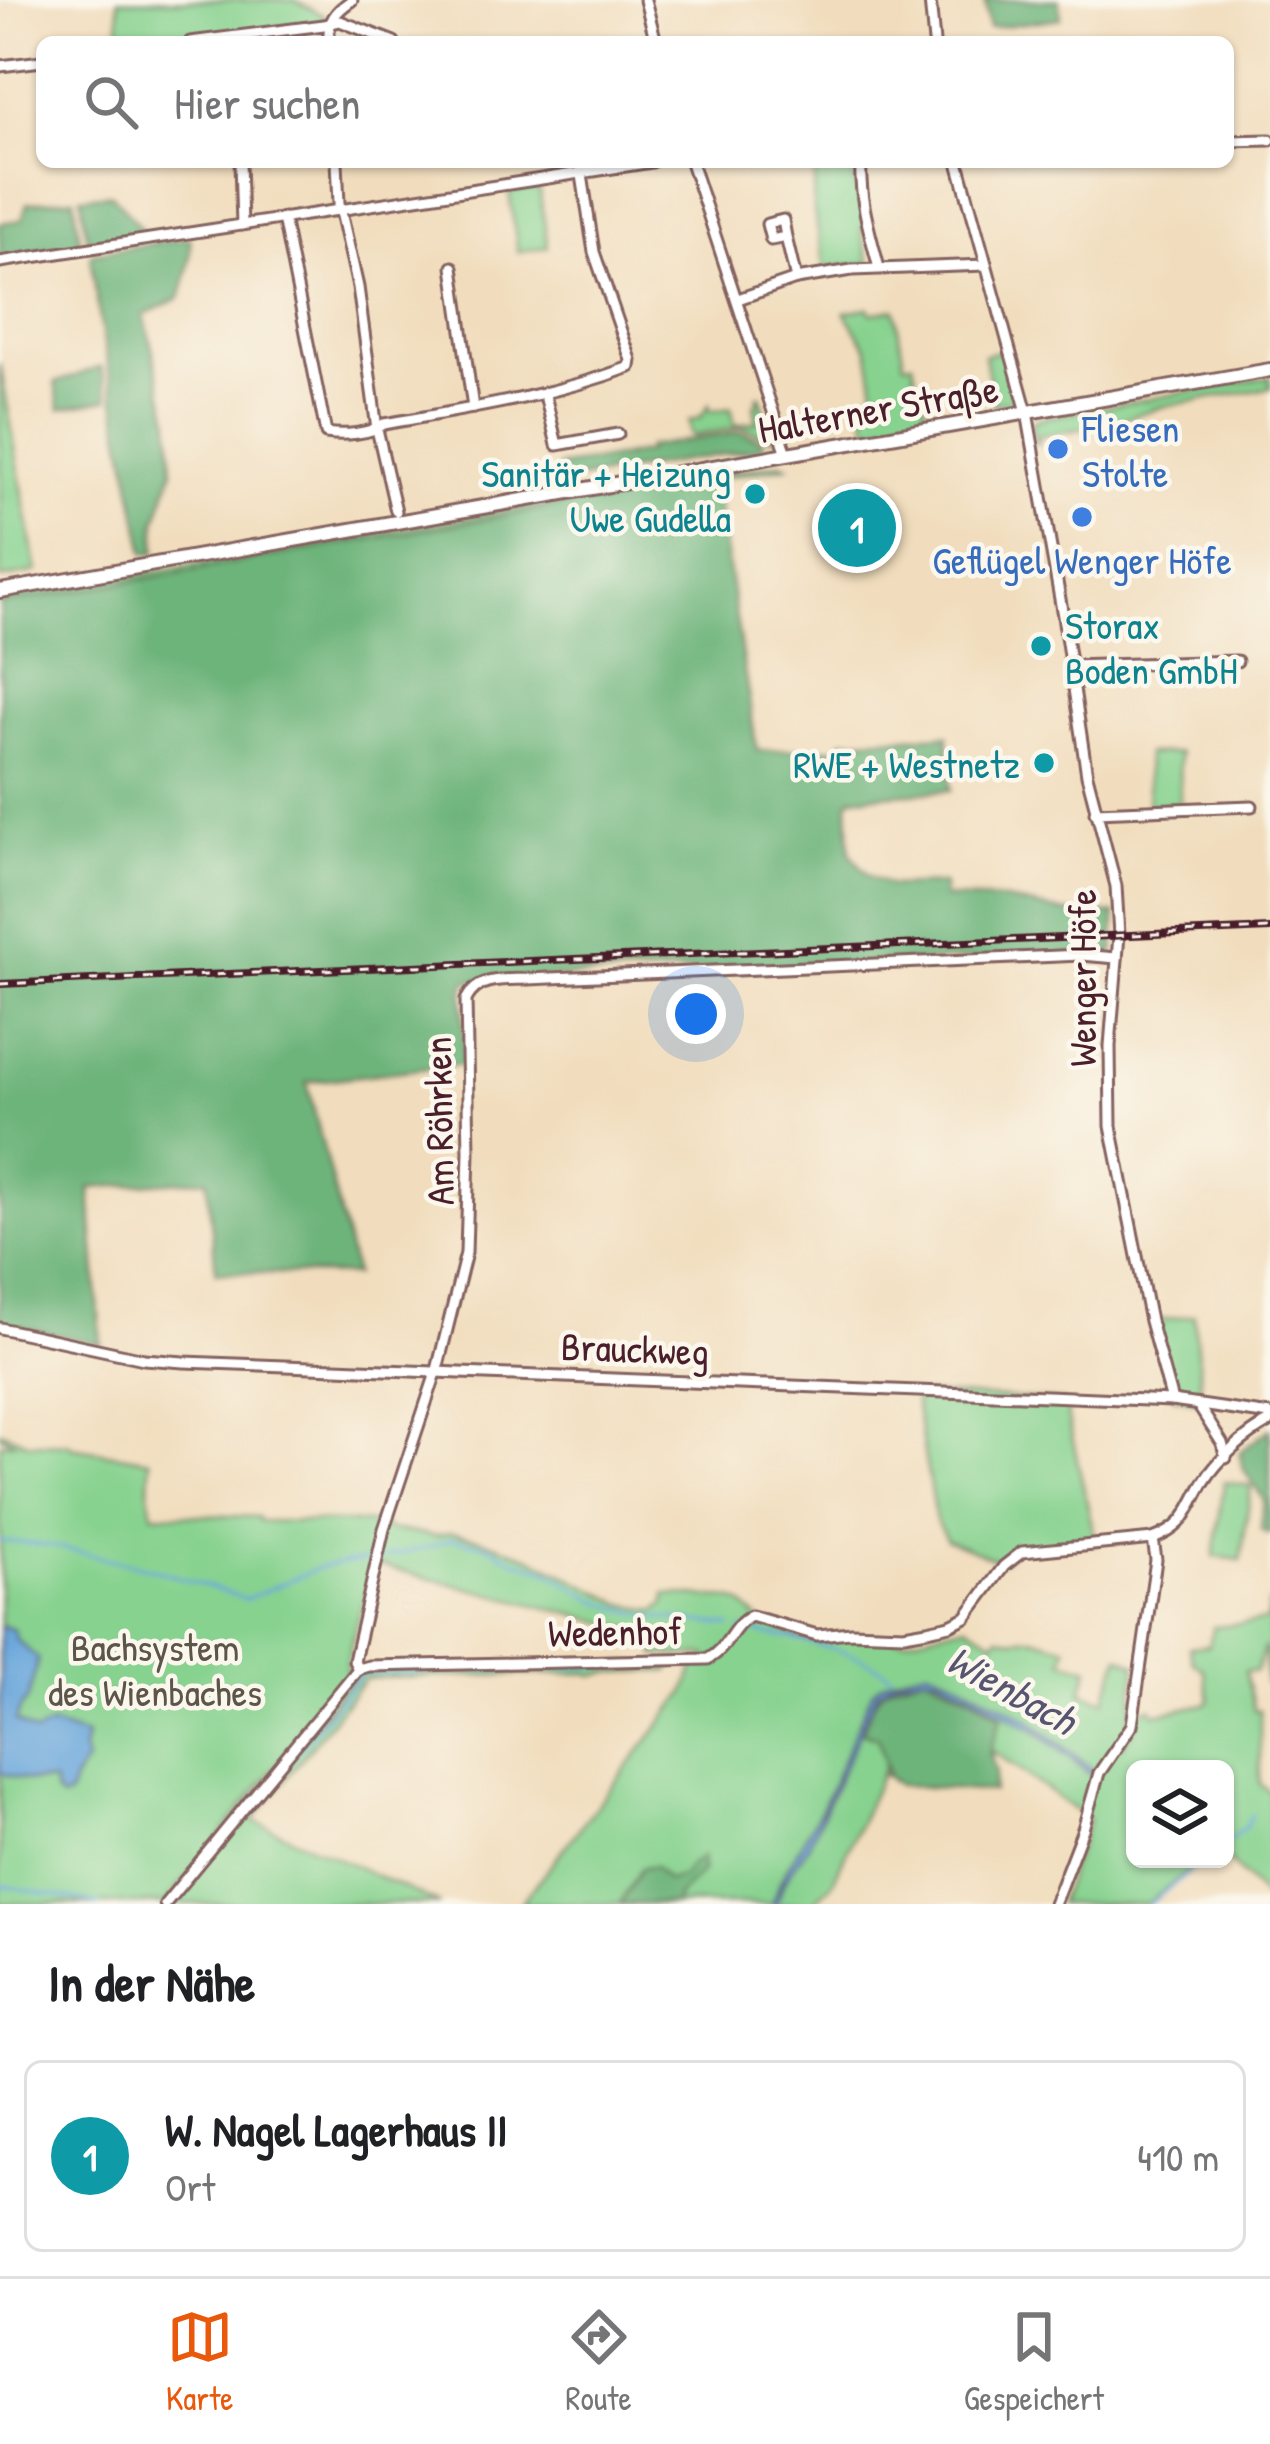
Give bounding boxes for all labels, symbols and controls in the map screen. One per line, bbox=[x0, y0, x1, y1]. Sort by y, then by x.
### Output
search box bbox=[36, 36, 1234, 168]
icon: search bbox=[78, 69, 144, 135]
text: Hier suchen bbox=[174, 72, 361, 133]
street label: Halterner Straße bbox=[754, 361, 1002, 455]
place label: Fliesen Stolte bbox=[1081, 401, 1179, 499]
marker: Fliesen Stolte bbox=[1045, 436, 1071, 462]
place label: Sanitär + Heizung Uwe Gudella bbox=[481, 446, 731, 544]
marker: Sanitär + Heizung Uwe Gudella bbox=[742, 481, 768, 507]
pin: 1 bbox=[818, 483, 896, 573]
marker: Geflügel Wenger Höfe bbox=[1069, 504, 1095, 530]
place label: Geflügel Wenger Höfe bbox=[932, 533, 1232, 586]
place label: Storax Boden GmbH bbox=[1065, 598, 1237, 696]
marker: Storax Boden GmbH bbox=[1028, 633, 1054, 659]
place label: RWE + Westnetz bbox=[793, 737, 1020, 790]
marker: RWE + Westnetz bbox=[1031, 750, 1057, 776]
street label: Wenger Höfe bbox=[1055, 889, 1108, 1067]
your location bbox=[666, 984, 726, 1044]
street label: Am Röhrken bbox=[410, 1036, 466, 1206]
street label: Brauckweg bbox=[560, 1319, 710, 1377]
street label: Wedenhof bbox=[548, 1603, 682, 1659]
park label: Bachsystem des Wienbaches bbox=[48, 1620, 262, 1718]
water label: Wienbach bbox=[938, 1630, 1089, 1749]
map controls bbox=[1126, 1760, 1234, 1868]
button: layers bbox=[1126, 1760, 1234, 1868]
text: In der Nähe bbox=[48, 1948, 255, 2017]
text: W. Nagel Lagerhaus II bbox=[165, 2099, 508, 2160]
text: 1 bbox=[83, 2130, 97, 2183]
text: 410 m bbox=[1137, 2130, 1219, 2183]
text: Ort bbox=[165, 2160, 215, 2213]
tab: Karte bbox=[166, 2304, 233, 2420]
tab: Route bbox=[566, 2304, 632, 2420]
tab: Gespeichert bbox=[964, 2304, 1104, 2420]

